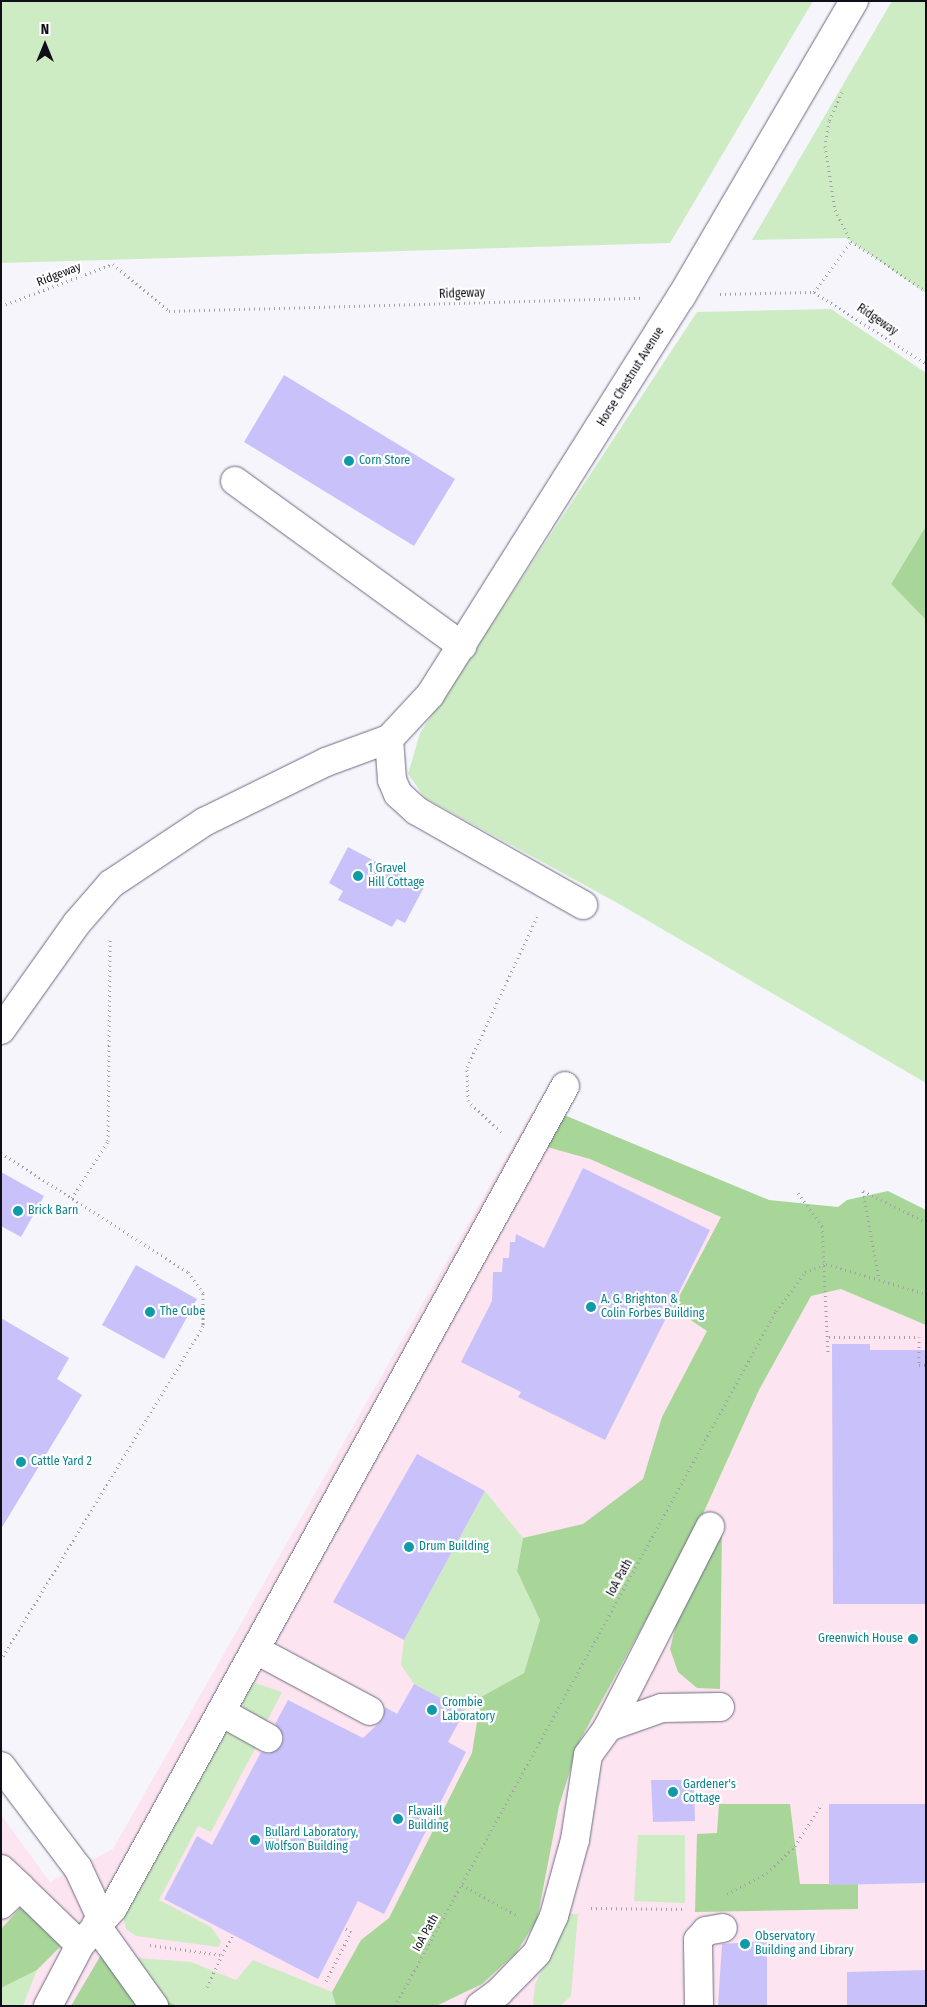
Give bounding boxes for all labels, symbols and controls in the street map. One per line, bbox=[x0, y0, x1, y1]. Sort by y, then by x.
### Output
north arrow bbox=[20, 20, 70, 70]
text: N bbox=[41, 21, 49, 38]
street label: Ridgeway bbox=[35, 260, 83, 290]
street label: Ridgeway bbox=[439, 286, 485, 302]
street label: Ridgeway bbox=[854, 301, 900, 339]
street label: Horse Chestnut Avenue bbox=[595, 325, 667, 429]
place label: Corn Store bbox=[359, 454, 410, 468]
marker: Corn Store bbox=[343, 455, 355, 467]
place label: 1 Gravel Hill Cottage bbox=[368, 862, 425, 890]
marker: 1 Gravel Hill Cottage bbox=[352, 870, 364, 882]
place label: Brick Barn bbox=[28, 1204, 78, 1218]
marker: Brick Barn bbox=[12, 1205, 24, 1217]
place label: A. G. Brighton & Colin Forbes Building bbox=[601, 1293, 704, 1321]
marker: A. G. Brighton & Colin Forbes Building bbox=[585, 1301, 597, 1313]
place label: The Cube bbox=[160, 1305, 205, 1319]
marker: The Cube bbox=[144, 1306, 156, 1318]
place label: Cattle Yard 2 bbox=[31, 1455, 92, 1469]
marker: Cattle Yard 2 bbox=[15, 1456, 27, 1468]
place label: Drum Building bbox=[419, 1540, 489, 1554]
marker: Drum Building bbox=[403, 1541, 415, 1553]
street label: IoA Path bbox=[604, 1557, 636, 1599]
place label: Greenwich House bbox=[818, 1632, 903, 1646]
marker: Greenwich House bbox=[907, 1633, 919, 1645]
place label: Crombie Laboratory bbox=[442, 1696, 495, 1724]
marker: Crombie Laboratory bbox=[426, 1704, 438, 1716]
place label: Gardener's Cottage bbox=[683, 1778, 736, 1806]
marker: Gardener's Cottage bbox=[667, 1786, 679, 1798]
place label: Flavaill Building bbox=[408, 1805, 448, 1833]
marker: Flavaill Building bbox=[392, 1813, 404, 1825]
place label: Bullard Laboratory, Wolfson Building bbox=[265, 1826, 358, 1854]
marker: Bullard Laboratory, Wolfson Building bbox=[249, 1834, 261, 1846]
street label: IoA Path bbox=[410, 1912, 442, 1954]
place label: Observatory Building and Library bbox=[755, 1930, 854, 1958]
marker: Observatory Building and Library bbox=[739, 1938, 751, 1950]

